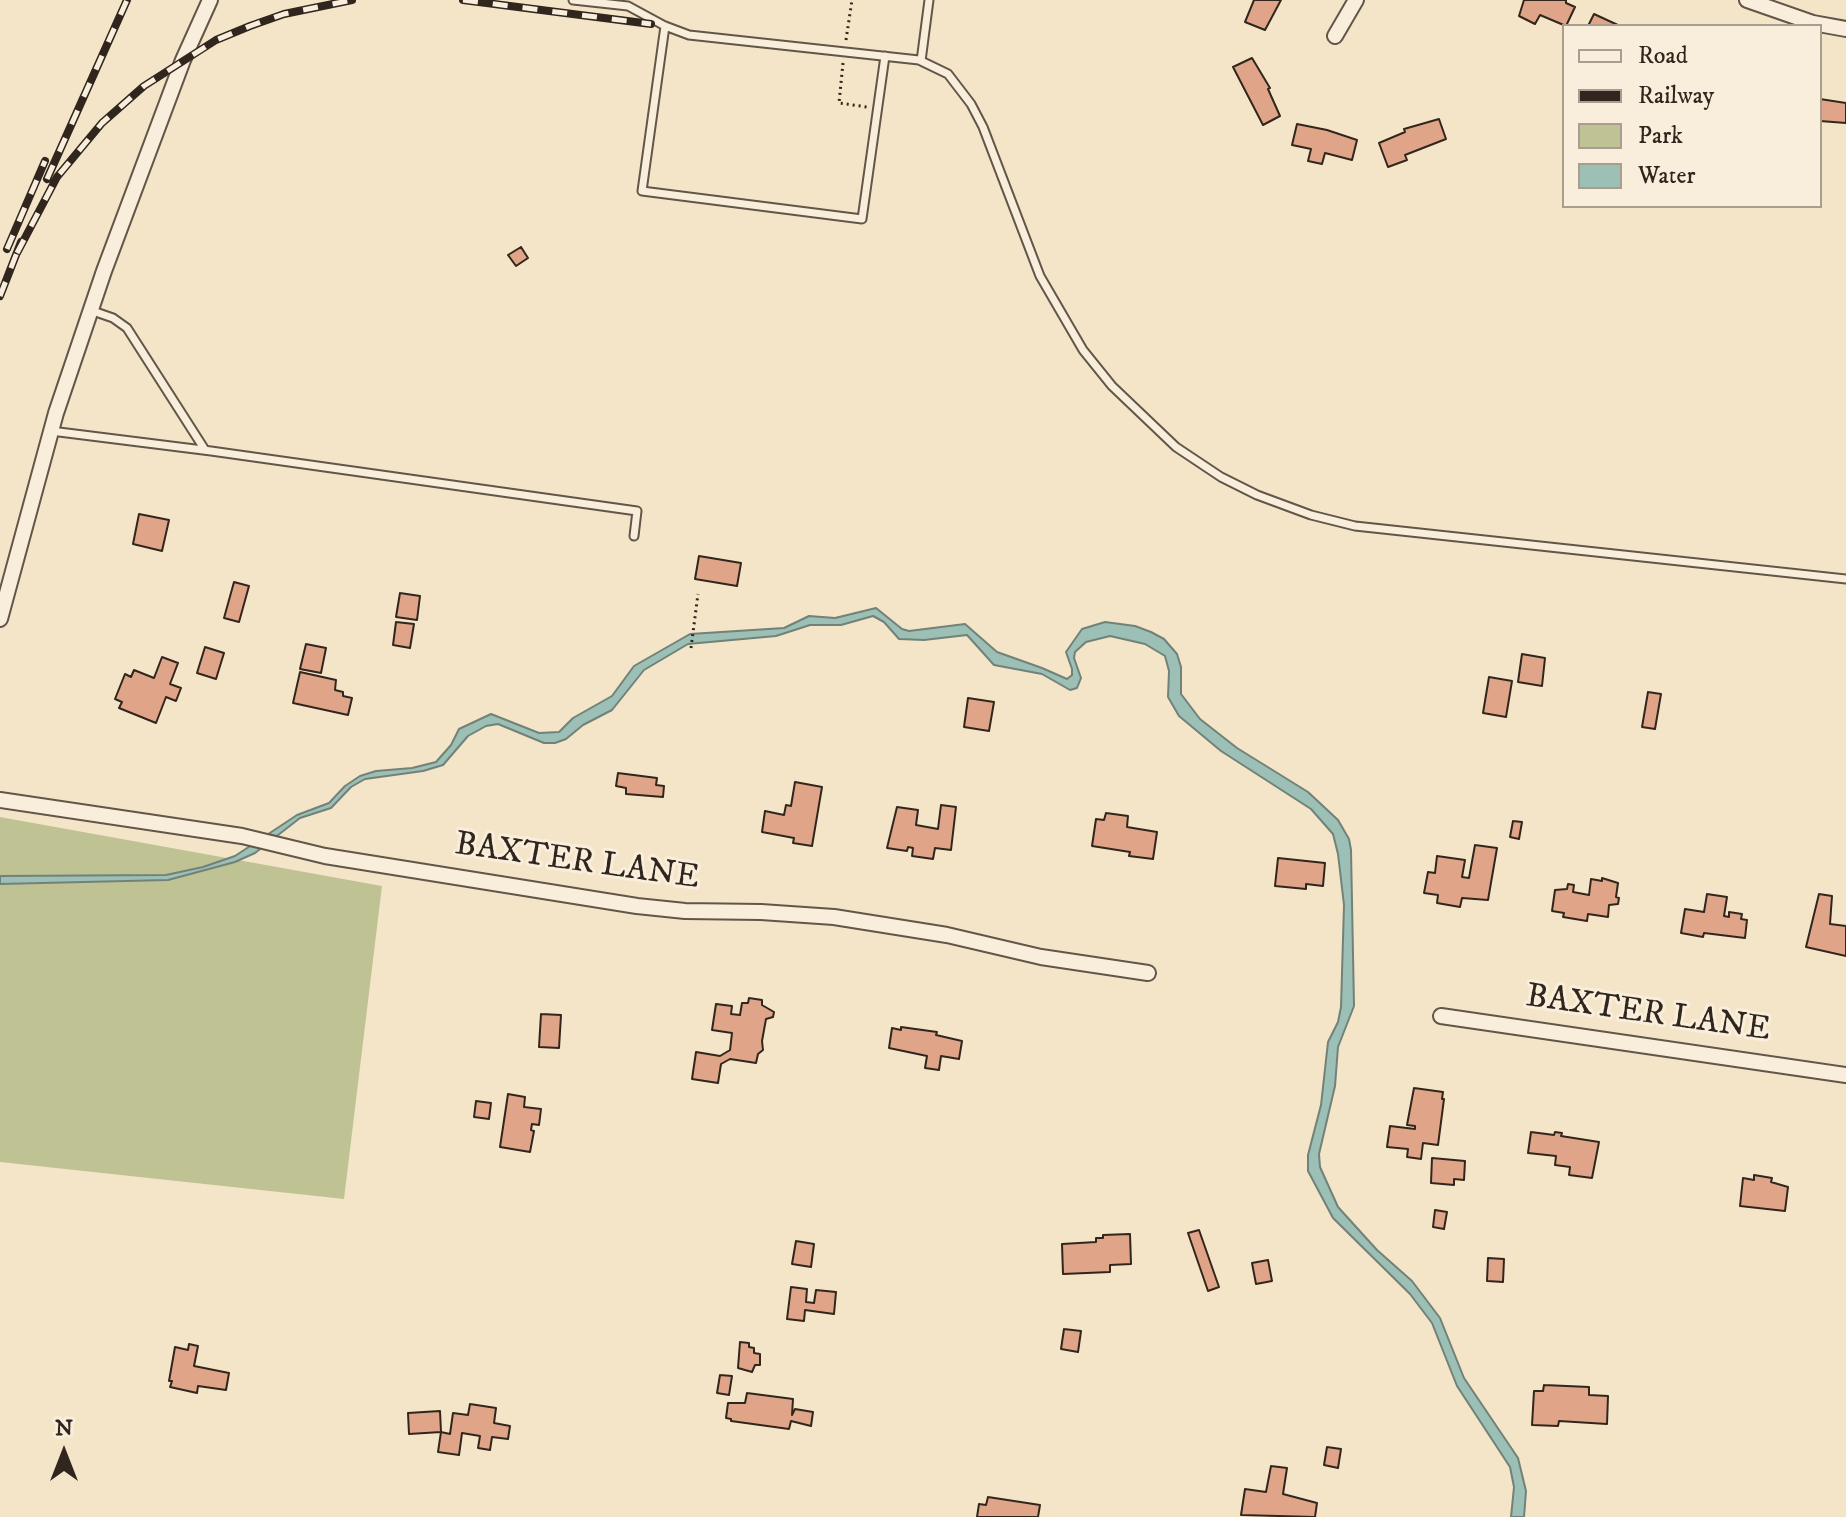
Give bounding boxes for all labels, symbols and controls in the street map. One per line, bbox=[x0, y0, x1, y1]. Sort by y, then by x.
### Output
legend bbox=[1562, 24, 1822, 208]
text: Road bbox=[1638, 41, 1688, 71]
text: Railway bbox=[1638, 81, 1714, 111]
text: Park bbox=[1638, 121, 1683, 151]
text: Water bbox=[1638, 161, 1695, 191]
street label: BAXTER LANE bbox=[452, 826, 702, 900]
street label: BAXTER LANE bbox=[1523, 978, 1773, 1052]
north arrow bbox=[24, 1413, 104, 1493]
text: N bbox=[55, 1415, 73, 1442]

